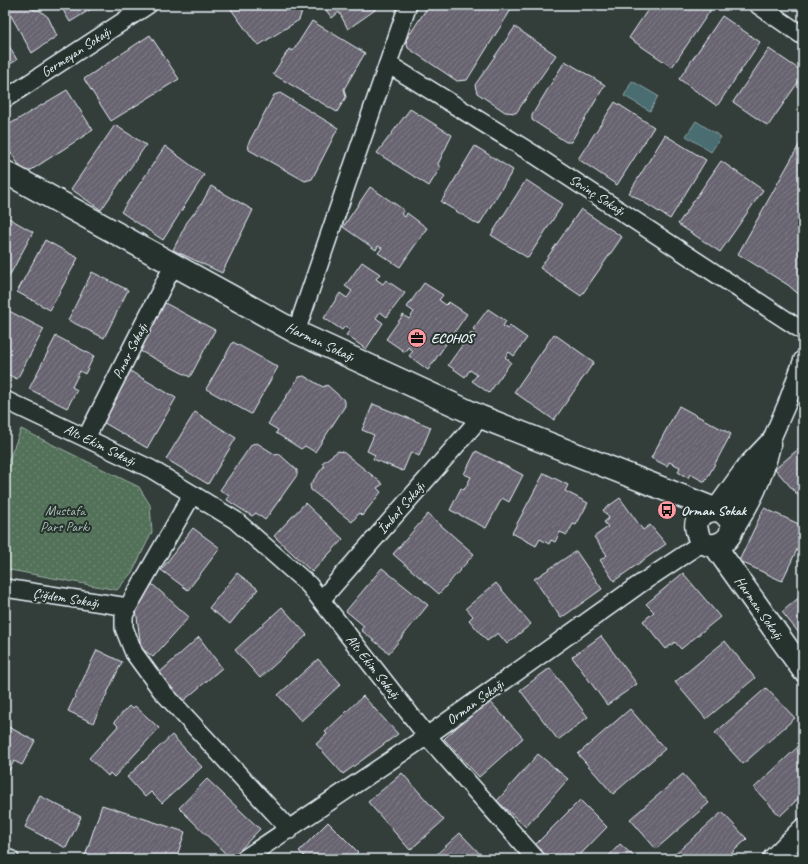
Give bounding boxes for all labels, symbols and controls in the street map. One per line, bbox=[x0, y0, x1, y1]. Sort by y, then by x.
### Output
street label: Germeyan Sokağı bbox=[38, 22, 115, 81]
street label: Sevinç Sokağı bbox=[566, 171, 629, 220]
street label: Pınar Sokağı bbox=[109, 319, 152, 382]
street label: Harman Sokağı bbox=[283, 319, 358, 366]
office icon: ECOHOS bbox=[406, 327, 428, 349]
place label: ECOHOS bbox=[431, 330, 477, 347]
street label: Altı Ekim Sokağı bbox=[61, 420, 140, 470]
street label: İmbat Sokağı bbox=[374, 477, 429, 538]
bus stop icon: Orman Sokak bbox=[656, 499, 678, 521]
park label: Mustafa Pars Parkı bbox=[40, 502, 91, 535]
place label: Orman Sokak bbox=[681, 502, 748, 519]
street label: Harman Sokağı bbox=[731, 573, 788, 644]
street label: Çiğdem Sokağı bbox=[32, 584, 102, 612]
street label: Altı Ekim Sokağı bbox=[342, 631, 404, 704]
street label: Orman Sokağı bbox=[443, 675, 508, 728]

